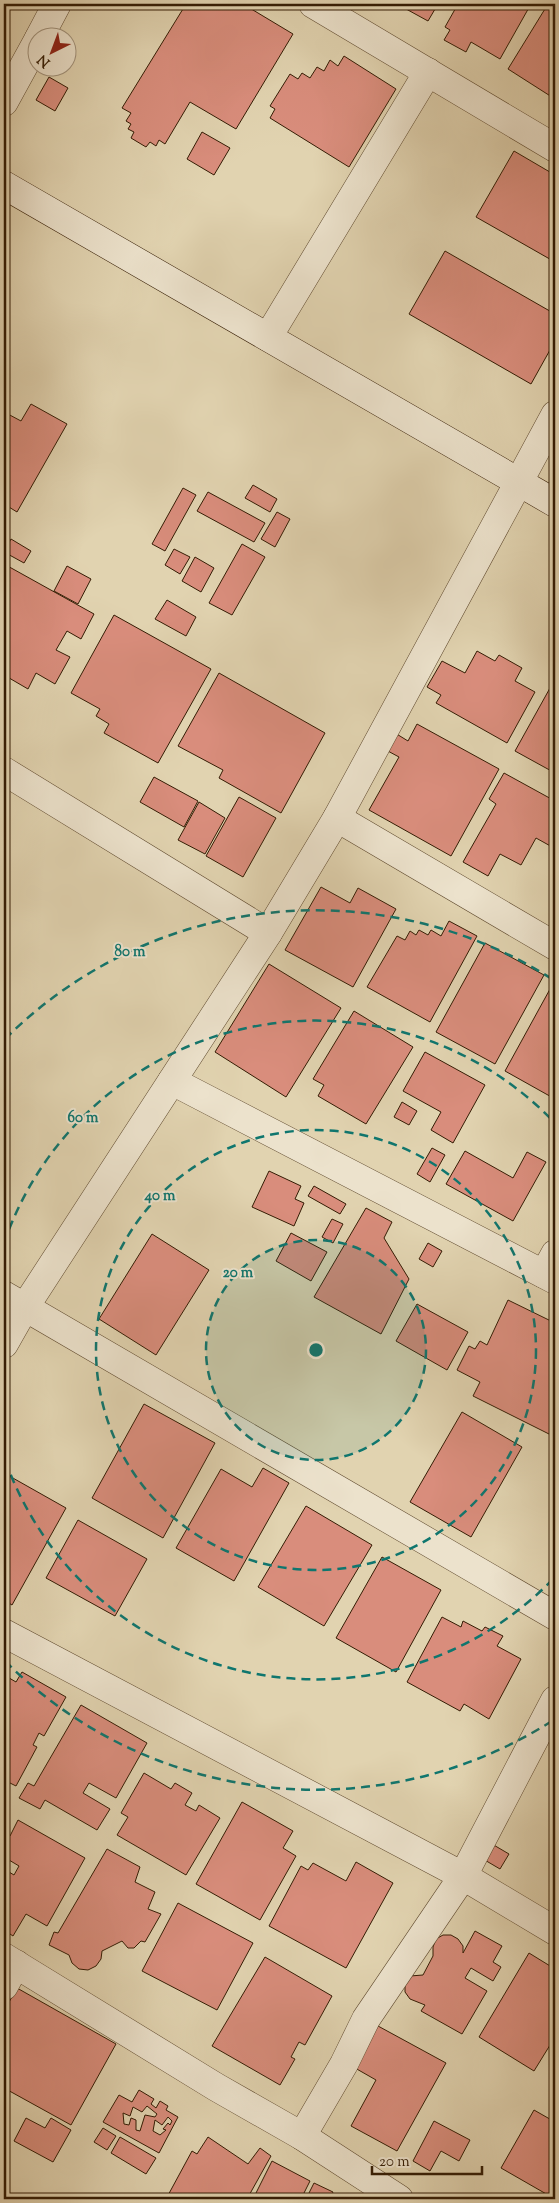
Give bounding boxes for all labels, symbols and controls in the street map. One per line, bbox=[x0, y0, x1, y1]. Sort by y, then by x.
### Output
north arrow bbox=[28, 28, 78, 78]
text: N bbox=[34, 49, 55, 71]
text: 80 m bbox=[114, 942, 146, 963]
text: 60 m bbox=[68, 1108, 99, 1129]
text: 40 m bbox=[144, 1186, 176, 1207]
text: 20 m bbox=[223, 1263, 254, 1284]
centre of rings bbox=[307, 1341, 325, 1359]
scale bar bbox=[372, 2143, 482, 2175]
text: 20 m bbox=[379, 2152, 410, 2173]

